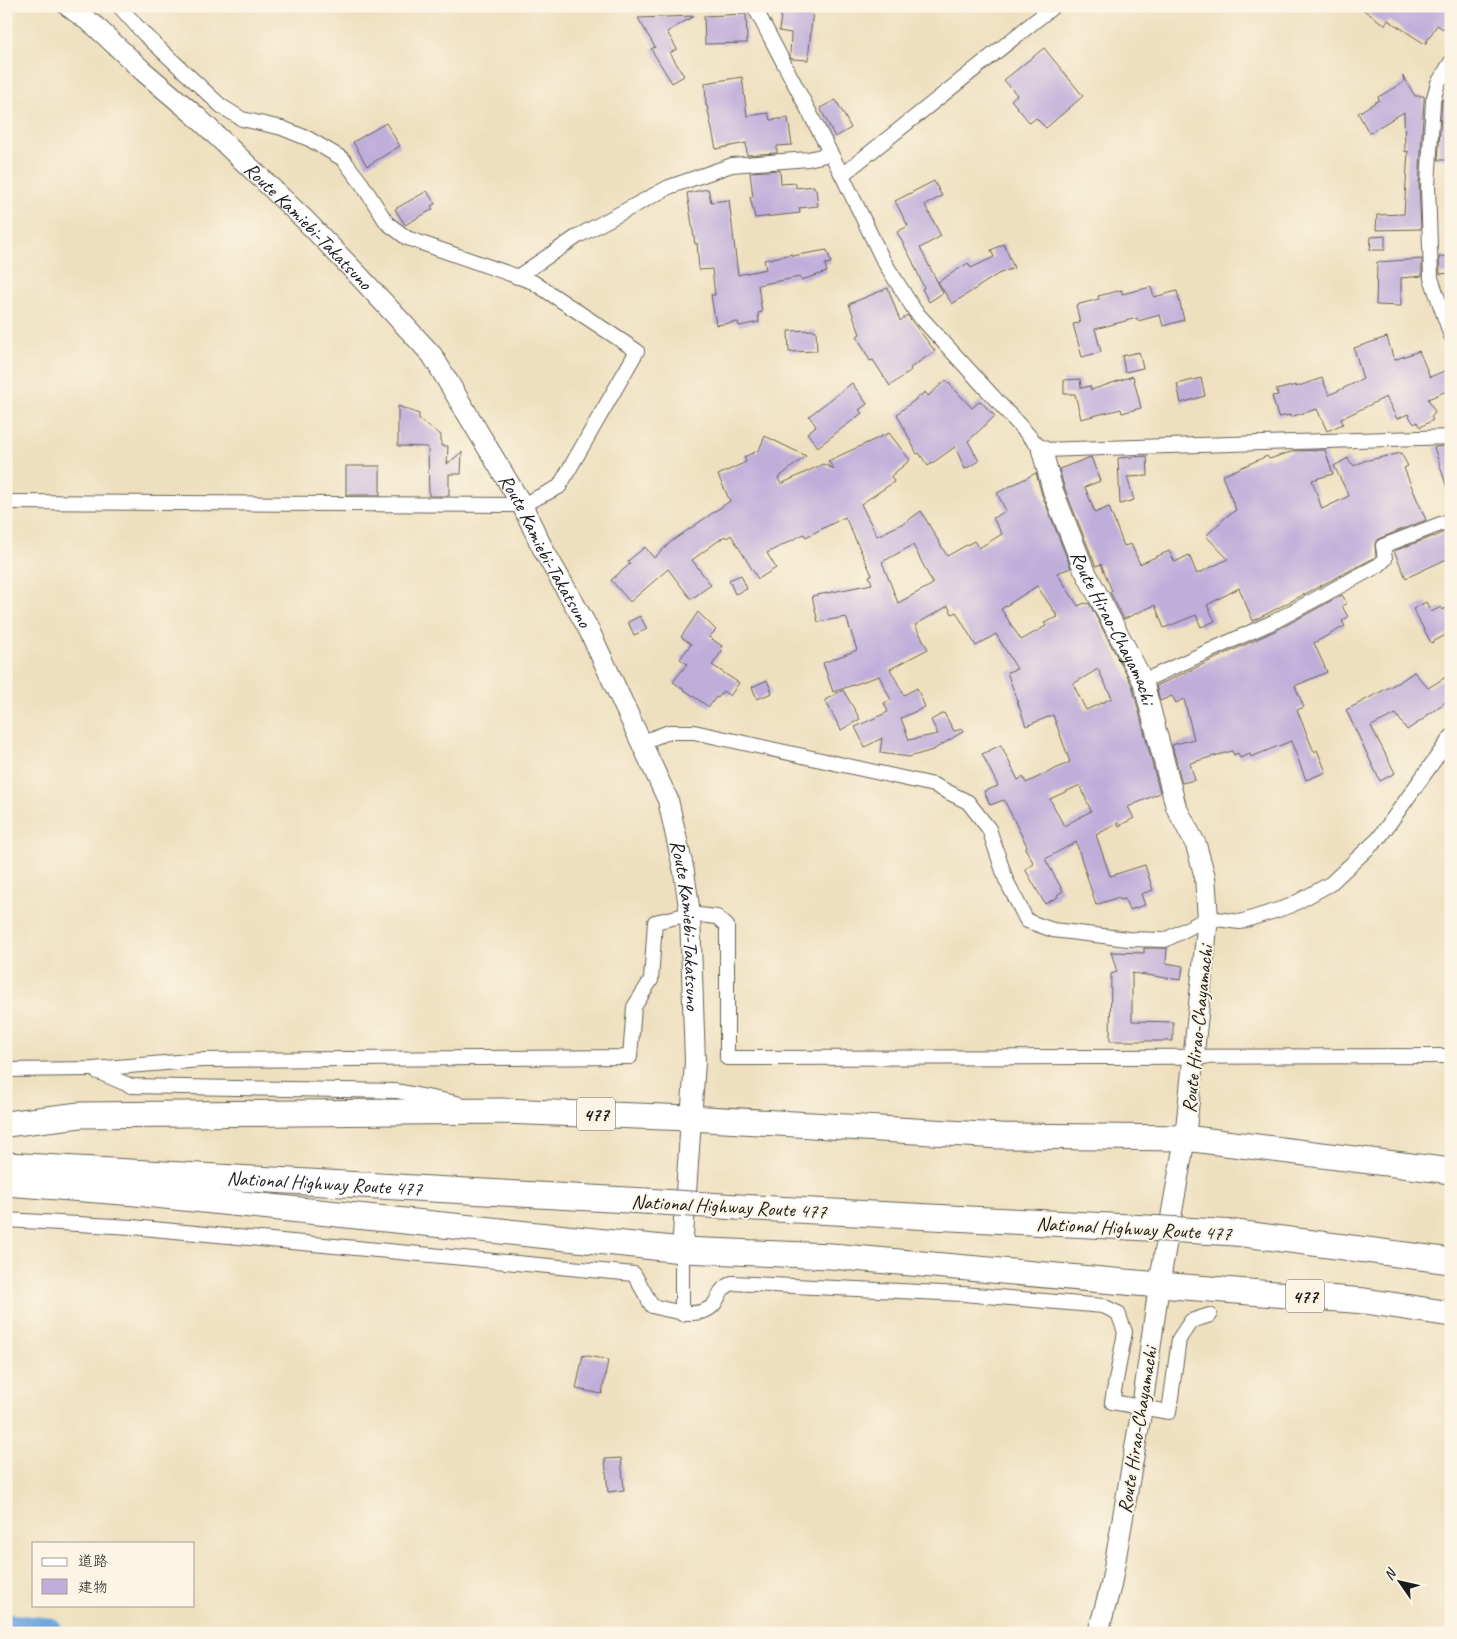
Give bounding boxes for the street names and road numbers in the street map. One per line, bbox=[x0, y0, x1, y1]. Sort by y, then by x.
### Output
street label: Route Kamiebi-Takatsuno bbox=[239, 157, 378, 296]
street label: Route Kamiebi-Takatsuno bbox=[493, 469, 597, 633]
street label: Route Hirao-Chayamachi bbox=[1065, 547, 1161, 709]
street label: Route Kamiebi-Takatsuno bbox=[664, 838, 705, 1011]
street label: Route Hirao-Chayamachi bbox=[1176, 942, 1219, 1114]
road number: 477 bbox=[577, 1098, 615, 1130]
street label: National Highway Route 477 bbox=[226, 1165, 424, 1201]
street label: National Highway Route 477 bbox=[631, 1189, 828, 1224]
street label: National Highway Route 477 bbox=[1036, 1211, 1233, 1246]
road number: 477 bbox=[1286, 1280, 1324, 1312]
street label: Route Hirao-Chayamachi bbox=[1112, 1343, 1163, 1515]

